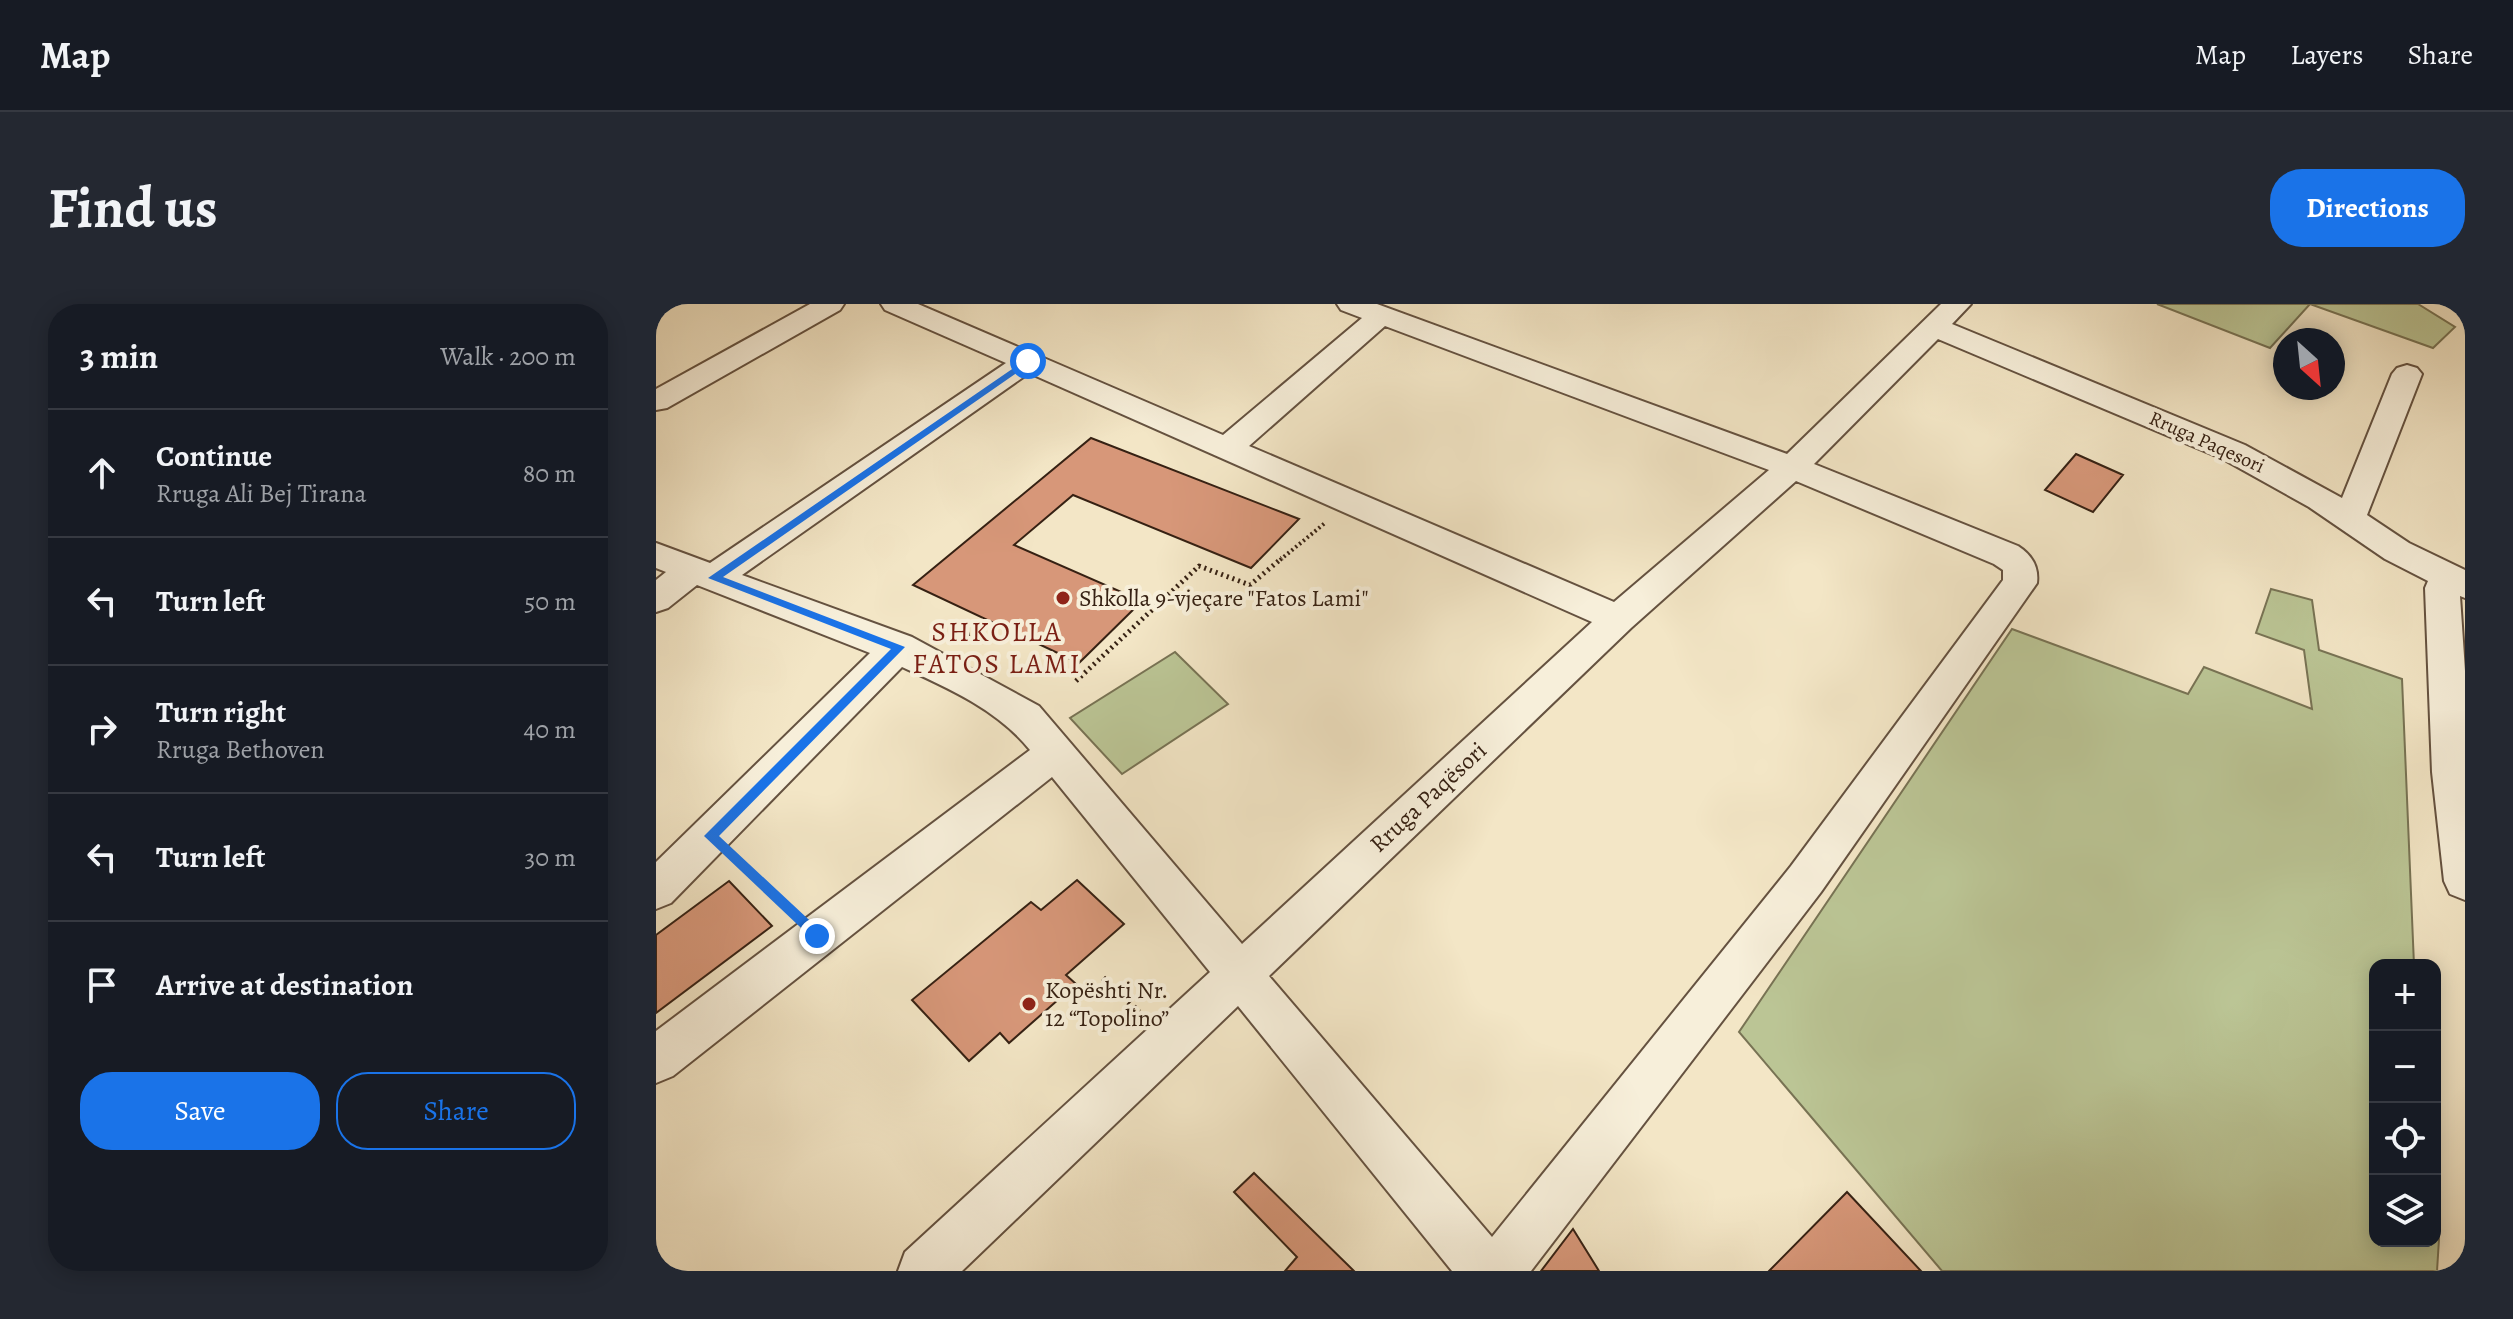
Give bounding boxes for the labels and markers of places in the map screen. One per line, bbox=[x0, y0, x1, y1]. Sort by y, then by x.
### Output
place label: Shkolla 9-vjeçare "Fatos Lami" bbox=[1079, 582, 1369, 614]
marker: Shkolla 9-vjeçare "Fatos Lami" bbox=[1054, 589, 1072, 607]
place label: Kopështi Nr. 12 “Topolino” bbox=[1045, 974, 1169, 1034]
marker: Kopështi Nr. 12 “Topolino” bbox=[1020, 995, 1038, 1013]

